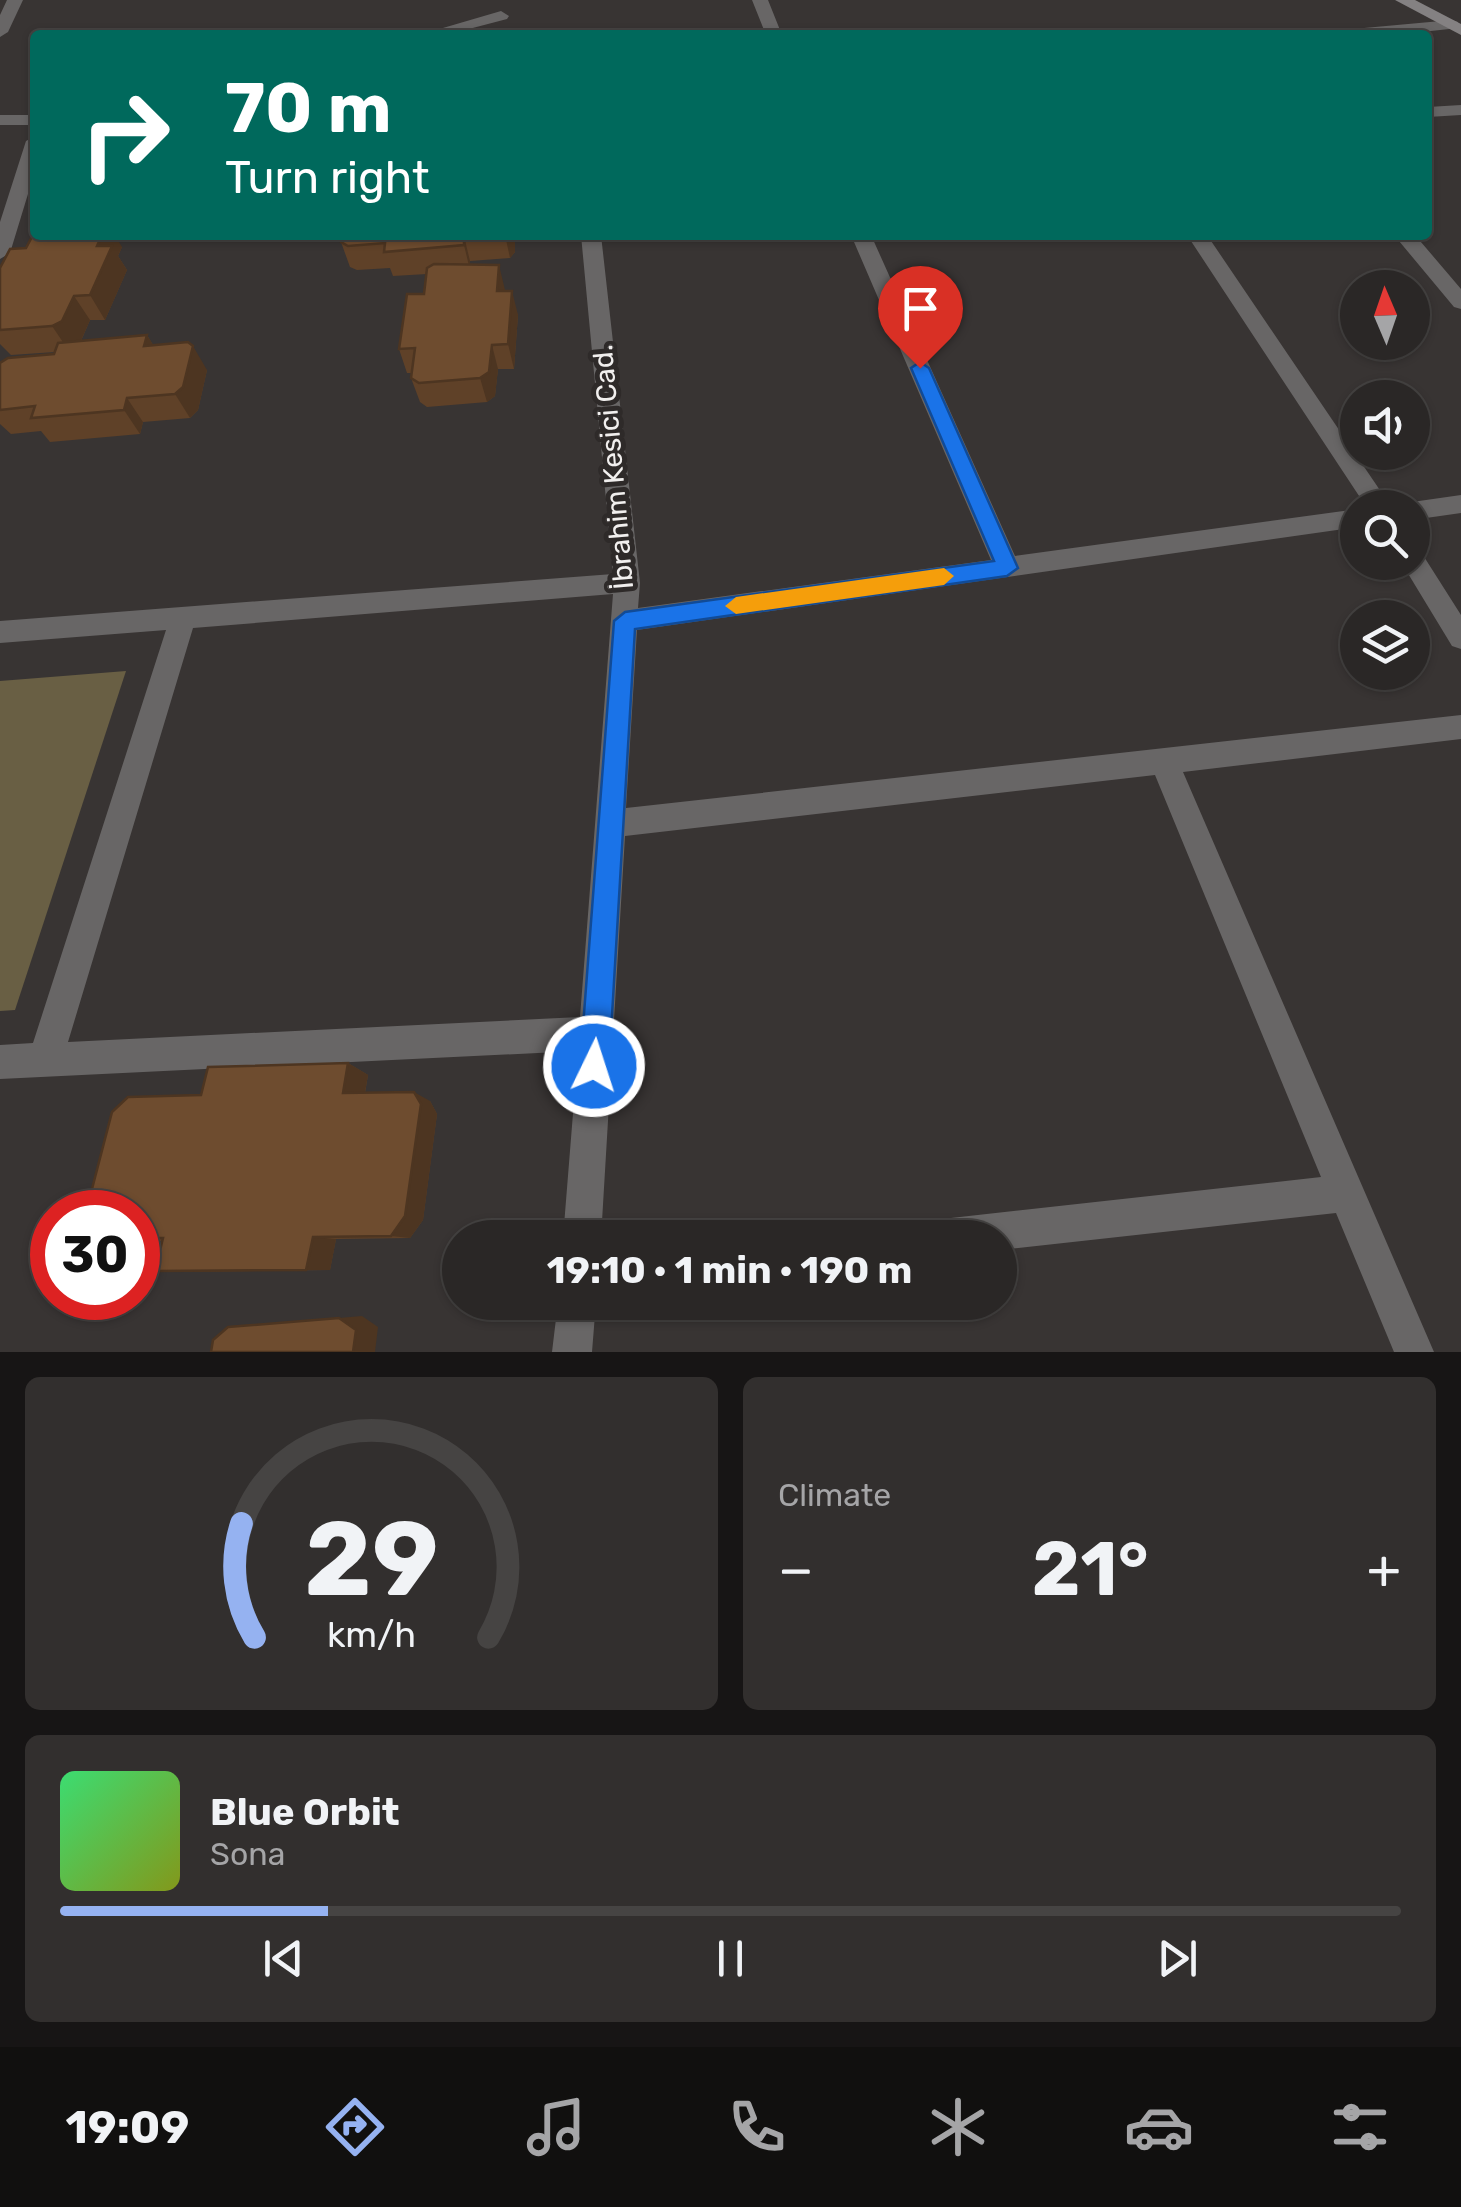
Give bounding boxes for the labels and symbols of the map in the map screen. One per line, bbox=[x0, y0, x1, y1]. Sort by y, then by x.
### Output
pin bbox=[878, 266, 963, 369]
north arrow bbox=[1340, 270, 1430, 360]
street label: İbrahim Kesici Cad. bbox=[586, 343, 640, 591]
position arrow bbox=[542, 1014, 646, 1118]
speed limit sign: 30 bbox=[30, 1190, 160, 1320]

